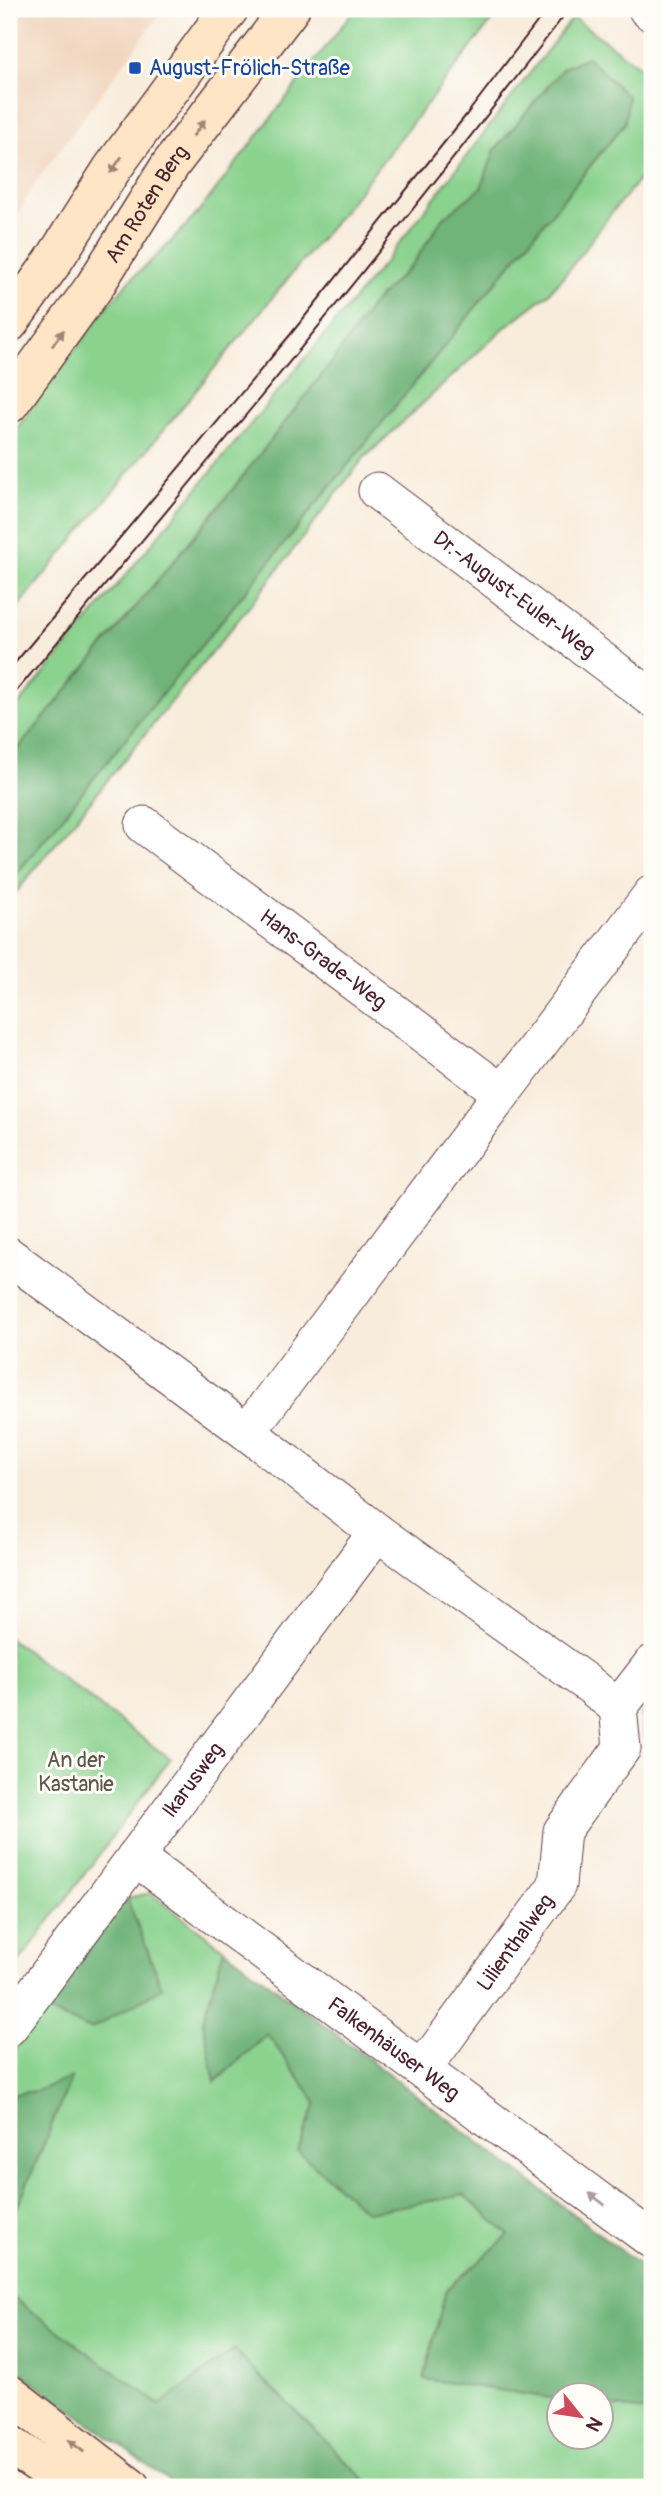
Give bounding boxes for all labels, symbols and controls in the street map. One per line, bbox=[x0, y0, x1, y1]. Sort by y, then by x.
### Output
place label: August-Frölich-Straße bbox=[149, 55, 351, 82]
marker: August-Frölich-Straße bbox=[127, 60, 143, 76]
one-way arrow bbox=[191, 119, 205, 137]
street label: Am Roten Berg bbox=[99, 139, 194, 268]
one-way arrow bbox=[109, 156, 123, 174]
one-way arrow bbox=[50, 329, 65, 347]
street label: Dr.-August-Euler-Weg bbox=[428, 525, 601, 664]
street label: Hans-Grade-Weg bbox=[254, 903, 392, 1016]
street label: Ikarusweg bbox=[156, 1737, 230, 1823]
park label: An der Kastanie bbox=[38, 1747, 114, 1798]
street label: Lilienthalweg bbox=[471, 1888, 560, 1996]
street label: Falkenhäuser Weg bbox=[322, 1991, 465, 2107]
one-way arrow bbox=[589, 2192, 607, 2207]
north arrow bbox=[546, 2380, 616, 2450]
text: N bbox=[580, 2412, 607, 2436]
one-way arrow bbox=[67, 2438, 85, 2453]

